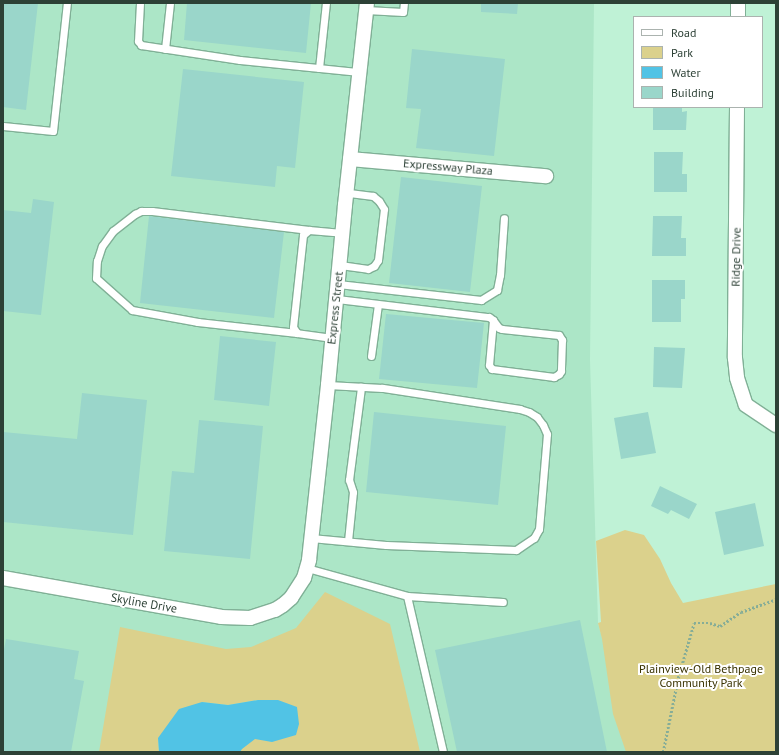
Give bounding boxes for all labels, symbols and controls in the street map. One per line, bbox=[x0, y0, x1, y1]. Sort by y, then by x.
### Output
legend bbox=[633, 16, 763, 108]
text: Road bbox=[671, 25, 696, 40]
text: Park bbox=[671, 45, 693, 60]
text: Water bbox=[671, 65, 701, 80]
text: Building bbox=[671, 85, 714, 100]
street label: Expressway Plaza bbox=[402, 156, 494, 178]
street label: Ridge Drive bbox=[728, 227, 744, 287]
street label: Express Street bbox=[324, 271, 346, 345]
street label: Skyline Drive bbox=[110, 590, 178, 616]
park label: Plainview-Old Bethpage Community Park bbox=[639, 662, 763, 690]

